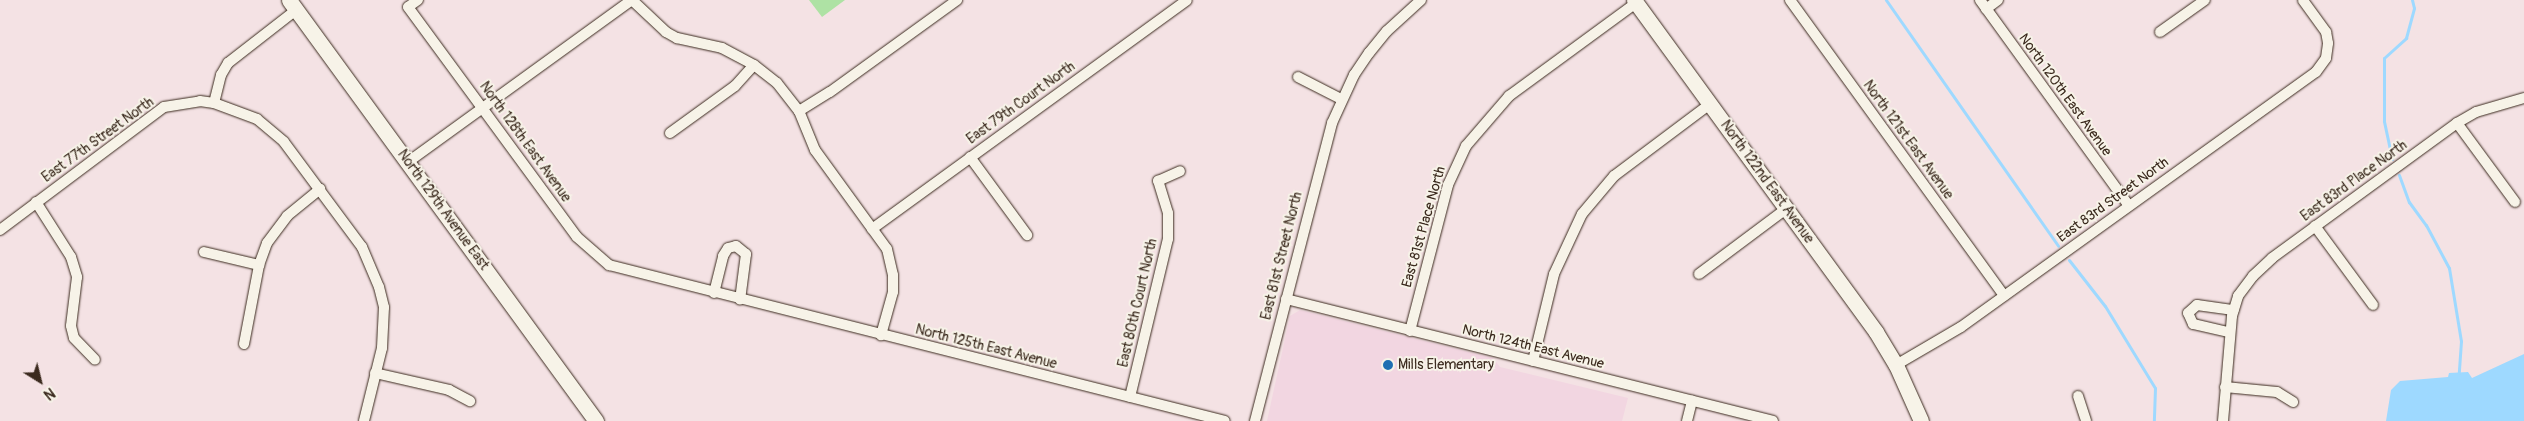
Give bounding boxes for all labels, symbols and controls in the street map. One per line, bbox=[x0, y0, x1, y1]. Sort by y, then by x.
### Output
street label: North 120th East Avenue bbox=[2015, 31, 2115, 159]
street label: East 79th Court North bbox=[964, 58, 1078, 148]
street label: North 121st East Avenue bbox=[1859, 77, 1957, 203]
street label: North 128th East Avenue bbox=[476, 79, 574, 205]
street label: East 77th Street North bbox=[39, 94, 157, 186]
street label: North 122nd East Avenue bbox=[1717, 117, 1817, 247]
street label: East 83rd Place North bbox=[2298, 137, 2410, 225]
street label: North 129th Avenue East bbox=[394, 147, 492, 273]
street label: East 83rd Street North bbox=[2054, 154, 2172, 246]
street label: East 81st Place North bbox=[1399, 165, 1449, 289]
street label: East 81st Street North bbox=[1258, 190, 1306, 322]
street label: East 80th Court North bbox=[1115, 237, 1161, 369]
street label: North 125th East Avenue bbox=[914, 321, 1058, 373]
street label: North 124th East Avenue bbox=[1460, 321, 1606, 373]
north arrow bbox=[15, 356, 65, 406]
place label: Mills Elementary bbox=[1398, 357, 1494, 373]
marker: Mills Elementary bbox=[1382, 359, 1394, 371]
text: N bbox=[40, 384, 58, 403]

